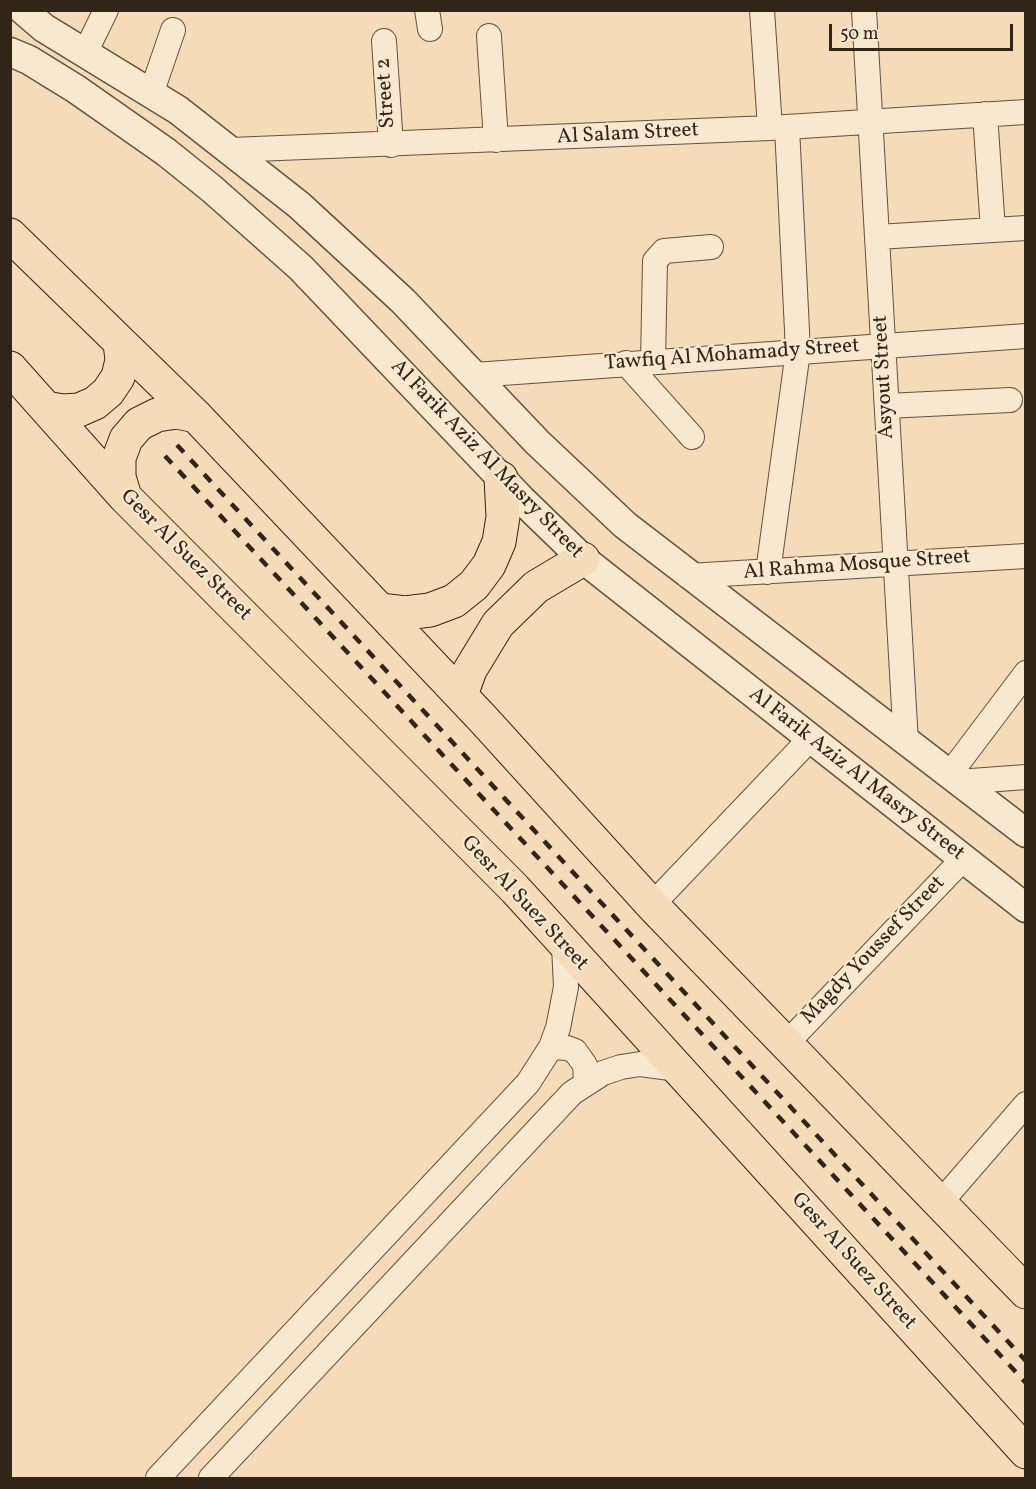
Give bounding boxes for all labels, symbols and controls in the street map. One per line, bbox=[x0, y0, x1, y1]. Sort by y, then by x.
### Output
scale bar bbox=[832, 12, 1016, 50]
text: 50 m bbox=[840, 22, 879, 47]
street label: Street 2 bbox=[372, 57, 402, 129]
street label: Al Salam Street bbox=[556, 119, 700, 151]
street label: Asyout Street bbox=[869, 314, 901, 440]
street label: Tawfiq Al Mohamady Street bbox=[604, 335, 860, 377]
street label: Al Farik Aziz Al Masry Street bbox=[384, 355, 588, 565]
street label: Gesr Al Suez Street bbox=[114, 485, 256, 627]
street label: Al Rahma Mosque Street bbox=[743, 545, 971, 587]
street label: Al Farik Aziz Al Masry Street bbox=[743, 683, 969, 867]
street label: Gesr Al Suez Street bbox=[455, 831, 593, 977]
street label: Magdy Youssef Street bbox=[797, 871, 951, 1031]
street label: Gesr Al Suez Street bbox=[785, 1188, 921, 1336]

